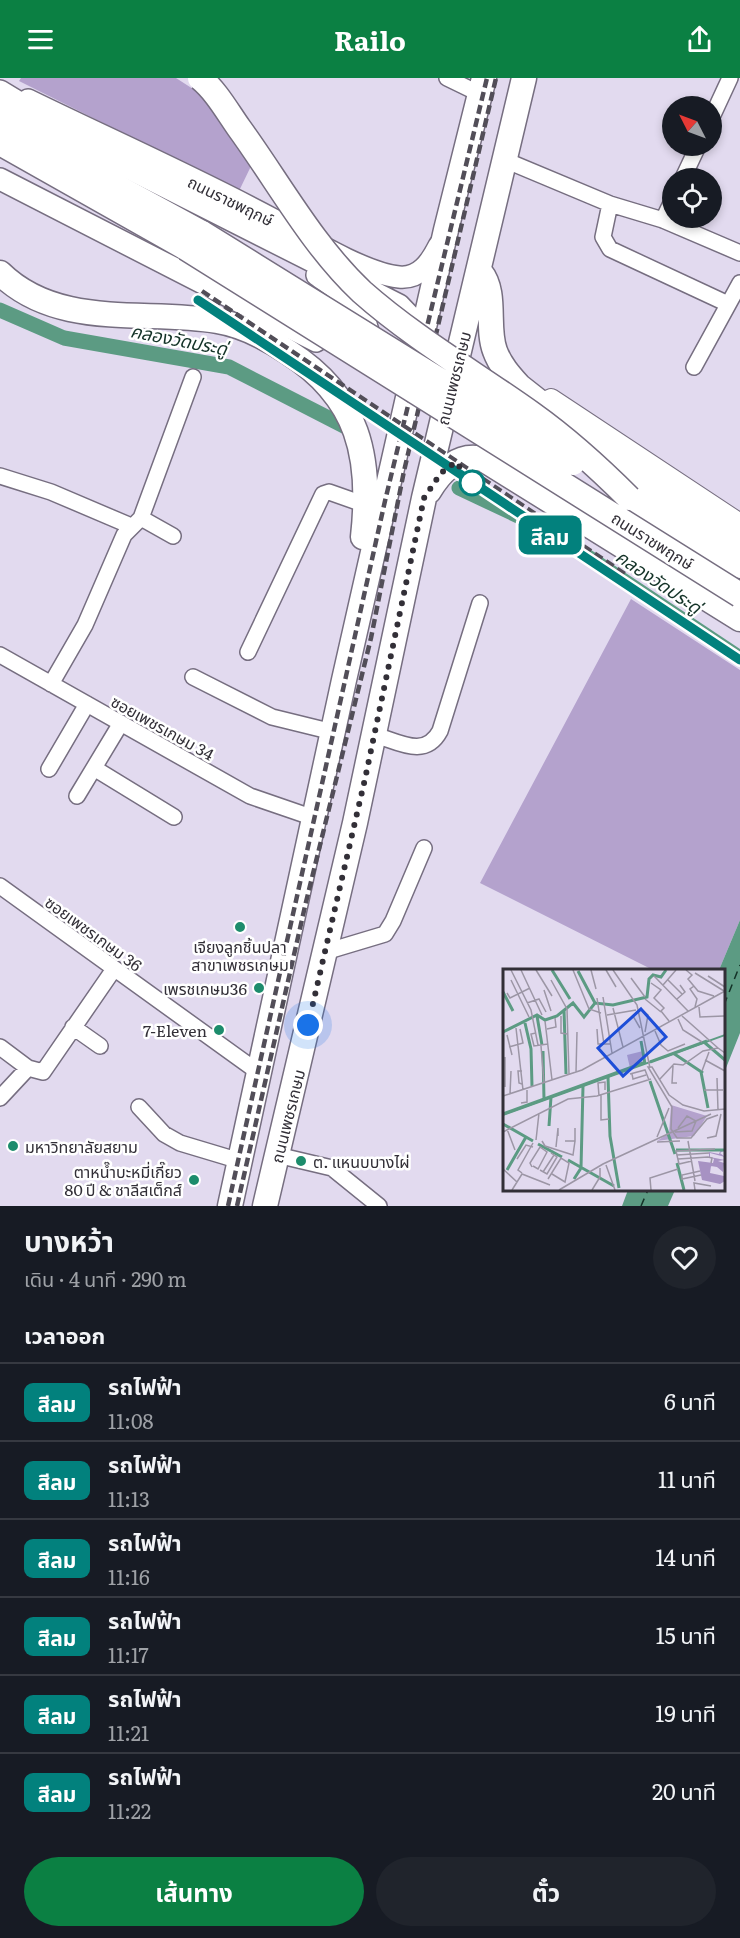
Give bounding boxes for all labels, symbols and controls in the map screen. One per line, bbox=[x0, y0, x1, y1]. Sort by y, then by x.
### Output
text: Railo bbox=[334, 19, 406, 59]
icon: menu bbox=[24, 23, 57, 56]
icon: share bbox=[683, 23, 716, 56]
north arrow bbox=[662, 96, 722, 156]
map controls bbox=[662, 96, 722, 228]
button: locate bbox=[662, 168, 722, 228]
street label: ถนนราชพฤกษ์ bbox=[184, 169, 278, 231]
water label: คลองวัดประดู่ bbox=[128, 316, 233, 362]
street label: ถนนเพชรเกษม bbox=[430, 329, 476, 427]
unlabelled marker bbox=[459, 470, 485, 496]
street label: ถนนราชพฤกษ์ bbox=[607, 505, 699, 575]
line badge: สีลม bbox=[508, 516, 592, 554]
text: สีลม bbox=[531, 520, 569, 551]
water label: คลองวัดประดู่ bbox=[611, 542, 710, 621]
street label: ซอยเพชรเกษม 34 bbox=[107, 689, 219, 765]
street label: ซอยเพชรเกษม 36 bbox=[41, 890, 148, 977]
marker: เจียงลูกชิ้นปลา สาขาเพชรเกษม bbox=[233, 920, 247, 934]
place label: เจียงลูกชิ้นปลา สาขาเพชรเกษม bbox=[191, 934, 289, 976]
inset map bbox=[503, 969, 725, 1191]
place label: เพรชเกษม36 bbox=[163, 976, 247, 1000]
marker: เพรชเกษม36 bbox=[252, 981, 266, 995]
your location bbox=[293, 1010, 323, 1040]
place label: 7-Eleven bbox=[143, 1018, 207, 1042]
marker: 7-Eleven bbox=[212, 1023, 226, 1037]
street label: ถนนเพชรเกษม bbox=[264, 1067, 310, 1165]
place label: มหาวิทยาลัยสยาม bbox=[25, 1134, 138, 1158]
marker: มหาวิทยาลัยสยาม bbox=[6, 1139, 20, 1153]
place label: ต. แหนบบางไผ่ bbox=[313, 1149, 410, 1173]
marker: ต. แหนบบางไผ่ bbox=[294, 1154, 308, 1168]
place label: ตาหน๊ำบะหมี่เกี๊ยว 80 ปี & ชาลีสเต็กส์ bbox=[65, 1159, 182, 1201]
marker: ตาหน๊ำบะหมี่เกี๊ยว 80 ปี & ชาลีสเต็กส์ bbox=[187, 1173, 201, 1187]
text: บางหว้า bbox=[24, 1219, 114, 1261]
button: heart bbox=[653, 1226, 716, 1289]
text: เดิน · 4 นาที · 290 m bbox=[24, 1263, 187, 1293]
text: เวลาออก bbox=[24, 1318, 105, 1351]
text: รถไฟฟ้า bbox=[108, 1369, 182, 1402]
text: 6 นาที bbox=[664, 1384, 716, 1417]
text: สีลม bbox=[38, 1387, 76, 1418]
text: 11:08 bbox=[108, 1405, 154, 1435]
text: รถไฟฟ้า bbox=[108, 1447, 182, 1480]
text: 11 นาที bbox=[658, 1462, 716, 1495]
text: สีลม bbox=[38, 1465, 76, 1496]
text: 11:13 bbox=[108, 1483, 150, 1513]
text: รถไฟฟ้า bbox=[108, 1525, 182, 1558]
text: 14 นาที bbox=[656, 1540, 716, 1573]
text: สีลม bbox=[38, 1543, 76, 1574]
text: 11:16 bbox=[108, 1561, 150, 1591]
text: รถไฟฟ้า bbox=[108, 1603, 182, 1636]
text: 15 นาที bbox=[656, 1618, 716, 1651]
text: สีลม bbox=[38, 1621, 76, 1652]
text: 11:17 bbox=[108, 1639, 149, 1669]
text: รถไฟฟ้า bbox=[108, 1681, 182, 1714]
text: 19 นาที bbox=[655, 1696, 716, 1729]
text: สีลม bbox=[38, 1699, 76, 1730]
text: 11:21 bbox=[108, 1717, 149, 1747]
text: รถไฟฟ้า bbox=[108, 1759, 182, 1792]
text: 20 นาที bbox=[652, 1774, 716, 1807]
text: สีลม bbox=[38, 1777, 76, 1808]
text: 11:22 bbox=[108, 1795, 151, 1825]
button: เส้นทาง bbox=[24, 1857, 364, 1926]
button: ตั๋ว bbox=[376, 1857, 716, 1926]

